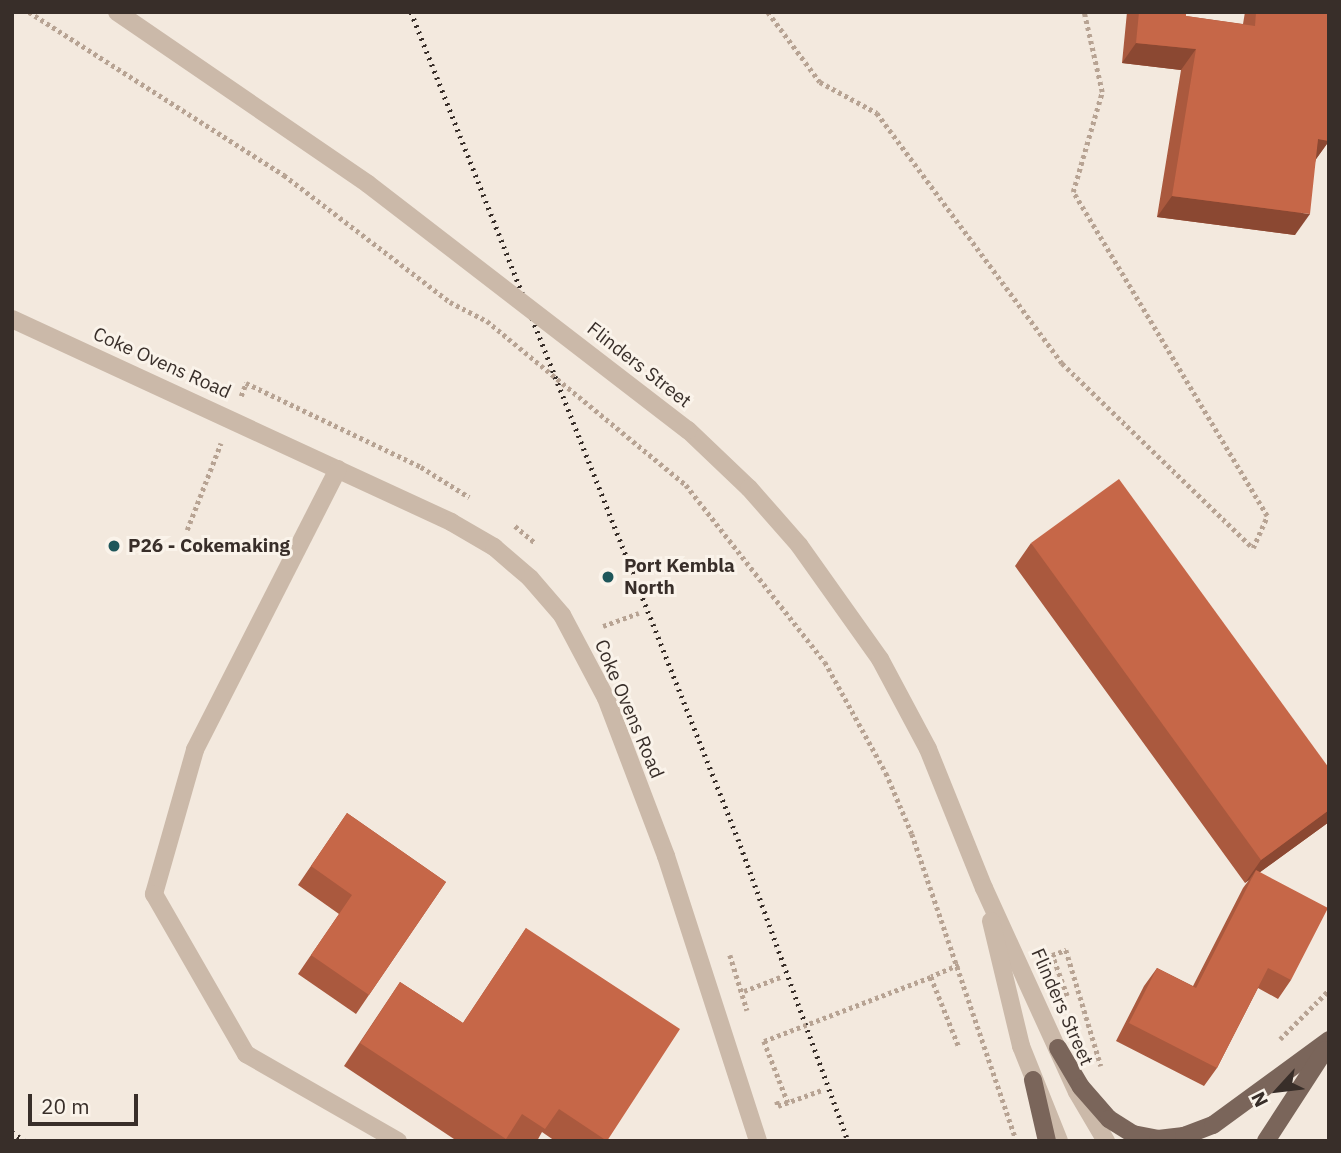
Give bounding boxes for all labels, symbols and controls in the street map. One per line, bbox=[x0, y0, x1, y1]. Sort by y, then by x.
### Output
street label: Flinders Street bbox=[582, 317, 696, 413]
street label: Coke Ovens Road bbox=[90, 322, 234, 404]
place label: P26 - Cokemaking bbox=[128, 535, 290, 557]
marker: P26 - Cokemaking bbox=[106, 538, 122, 554]
place label: Port Kembla North bbox=[624, 555, 735, 599]
marker: Port Kembla North bbox=[598, 567, 618, 587]
street label: Coke Ovens Road bbox=[590, 636, 668, 782]
street label: Flinders Street bbox=[1026, 945, 1098, 1069]
north arrow bbox=[1243, 1055, 1313, 1125]
scale bar bbox=[32, 1080, 142, 1124]
text: N bbox=[1245, 1088, 1273, 1111]
text: 20 m bbox=[41, 1092, 90, 1120]

